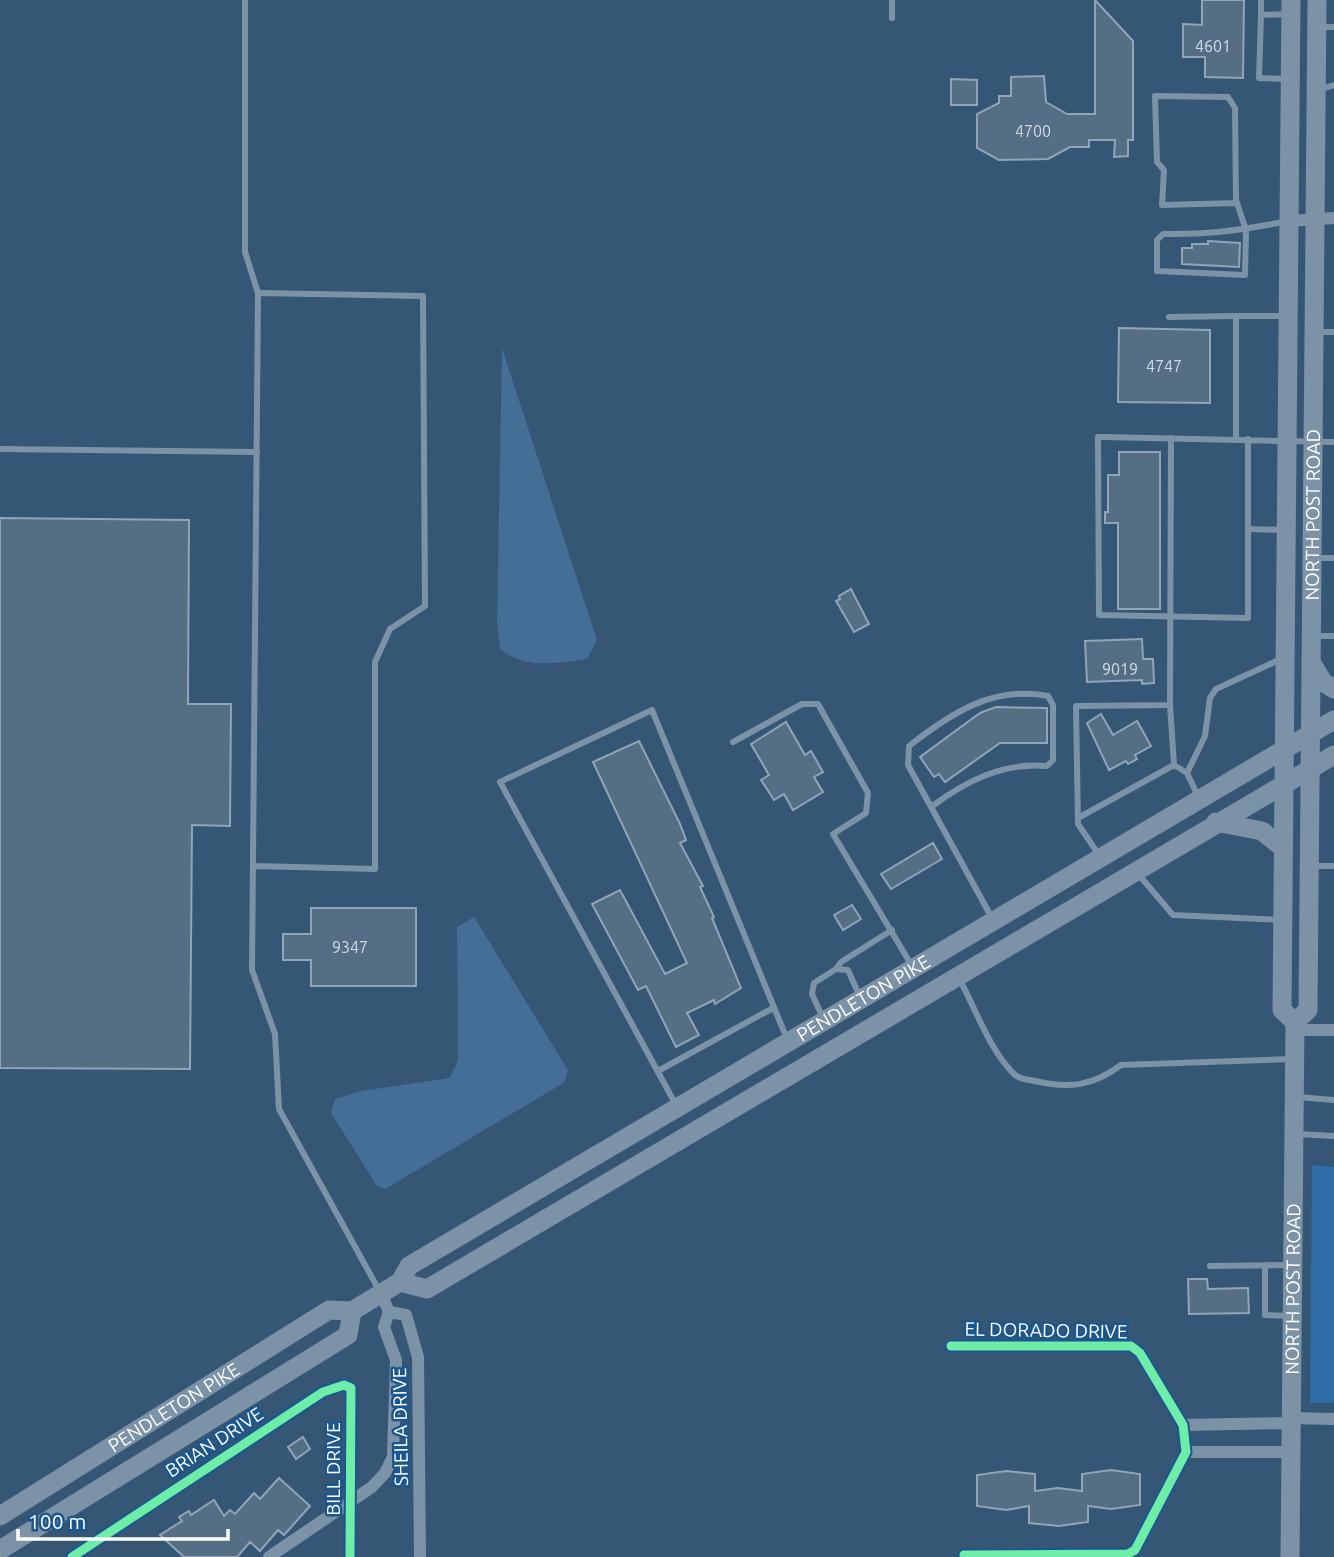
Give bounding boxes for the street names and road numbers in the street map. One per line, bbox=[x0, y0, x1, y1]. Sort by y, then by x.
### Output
street label: NORTH POST ROAD bbox=[1301, 429, 1324, 601]
street label: PENDLETON PIKE bbox=[793, 950, 934, 1046]
street label: NORTH POST ROAD bbox=[1281, 1203, 1304, 1375]
street label: EL DORADO DRIVE bbox=[964, 1318, 1128, 1342]
street label: PENDLETON PIKE bbox=[104, 1358, 244, 1457]
street label: SHEILA DRIVE bbox=[388, 1368, 412, 1486]
street label: BRIAN DRIVE bbox=[161, 1402, 267, 1482]
street label: BILL DRIVE bbox=[322, 1422, 344, 1516]

